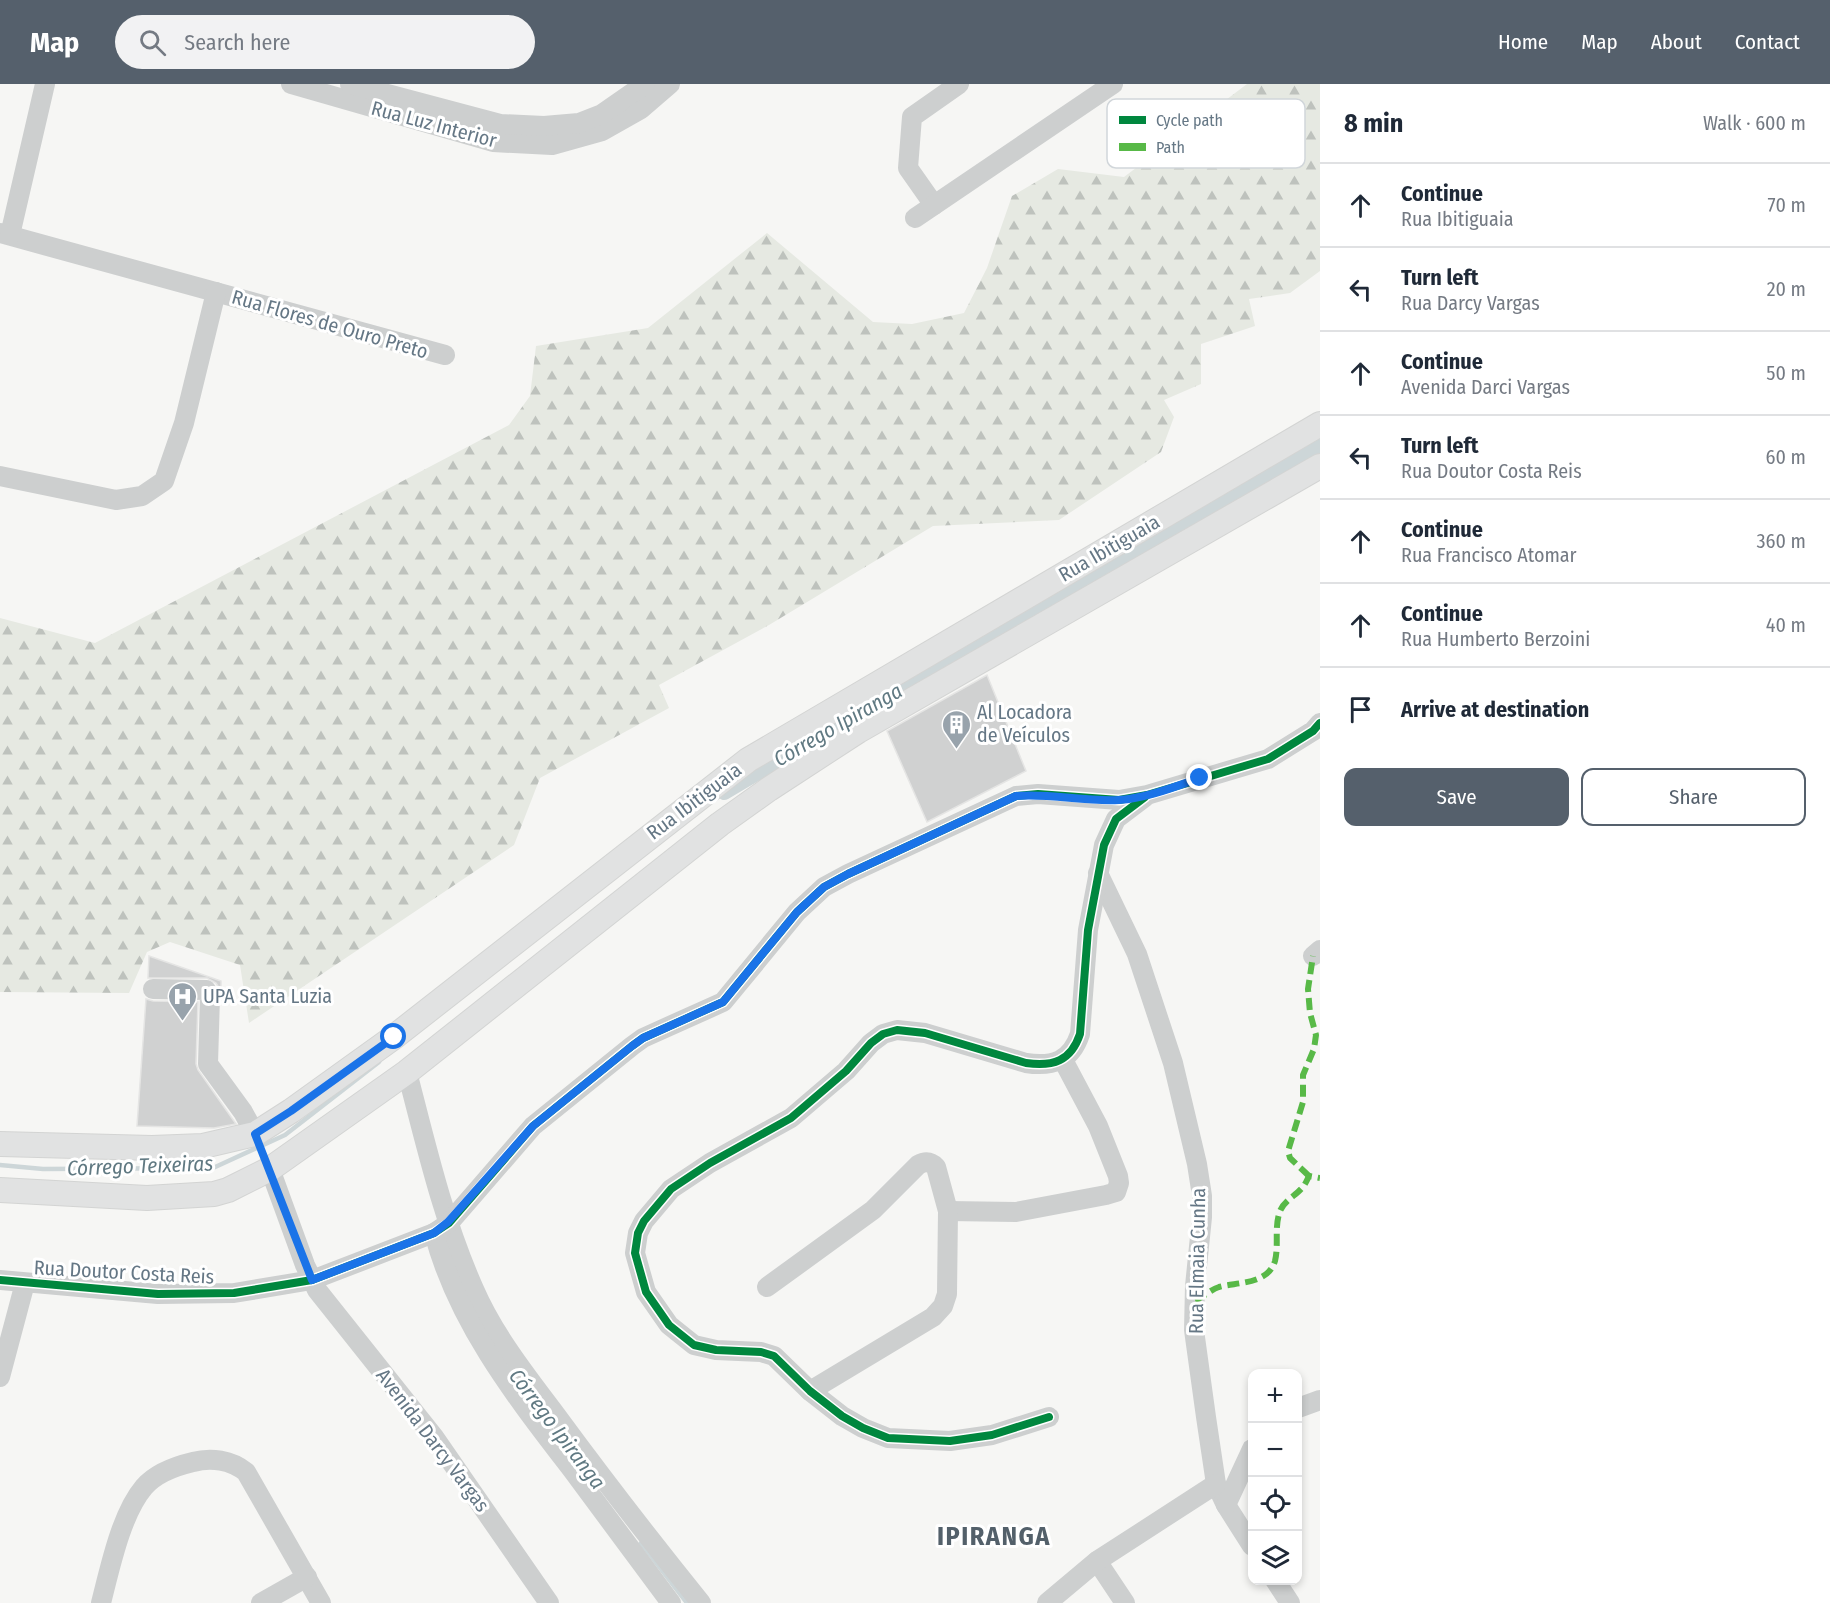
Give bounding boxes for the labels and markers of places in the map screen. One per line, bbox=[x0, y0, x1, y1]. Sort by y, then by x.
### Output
place label: Al Locadora de Veículos bbox=[977, 700, 1072, 747]
building icon: Al Locadora de Veículos bbox=[940, 708, 972, 750]
hospital icon: UPA Santa Luzia bbox=[166, 980, 198, 1022]
place label: UPA Santa Luzia bbox=[203, 984, 332, 1008]

